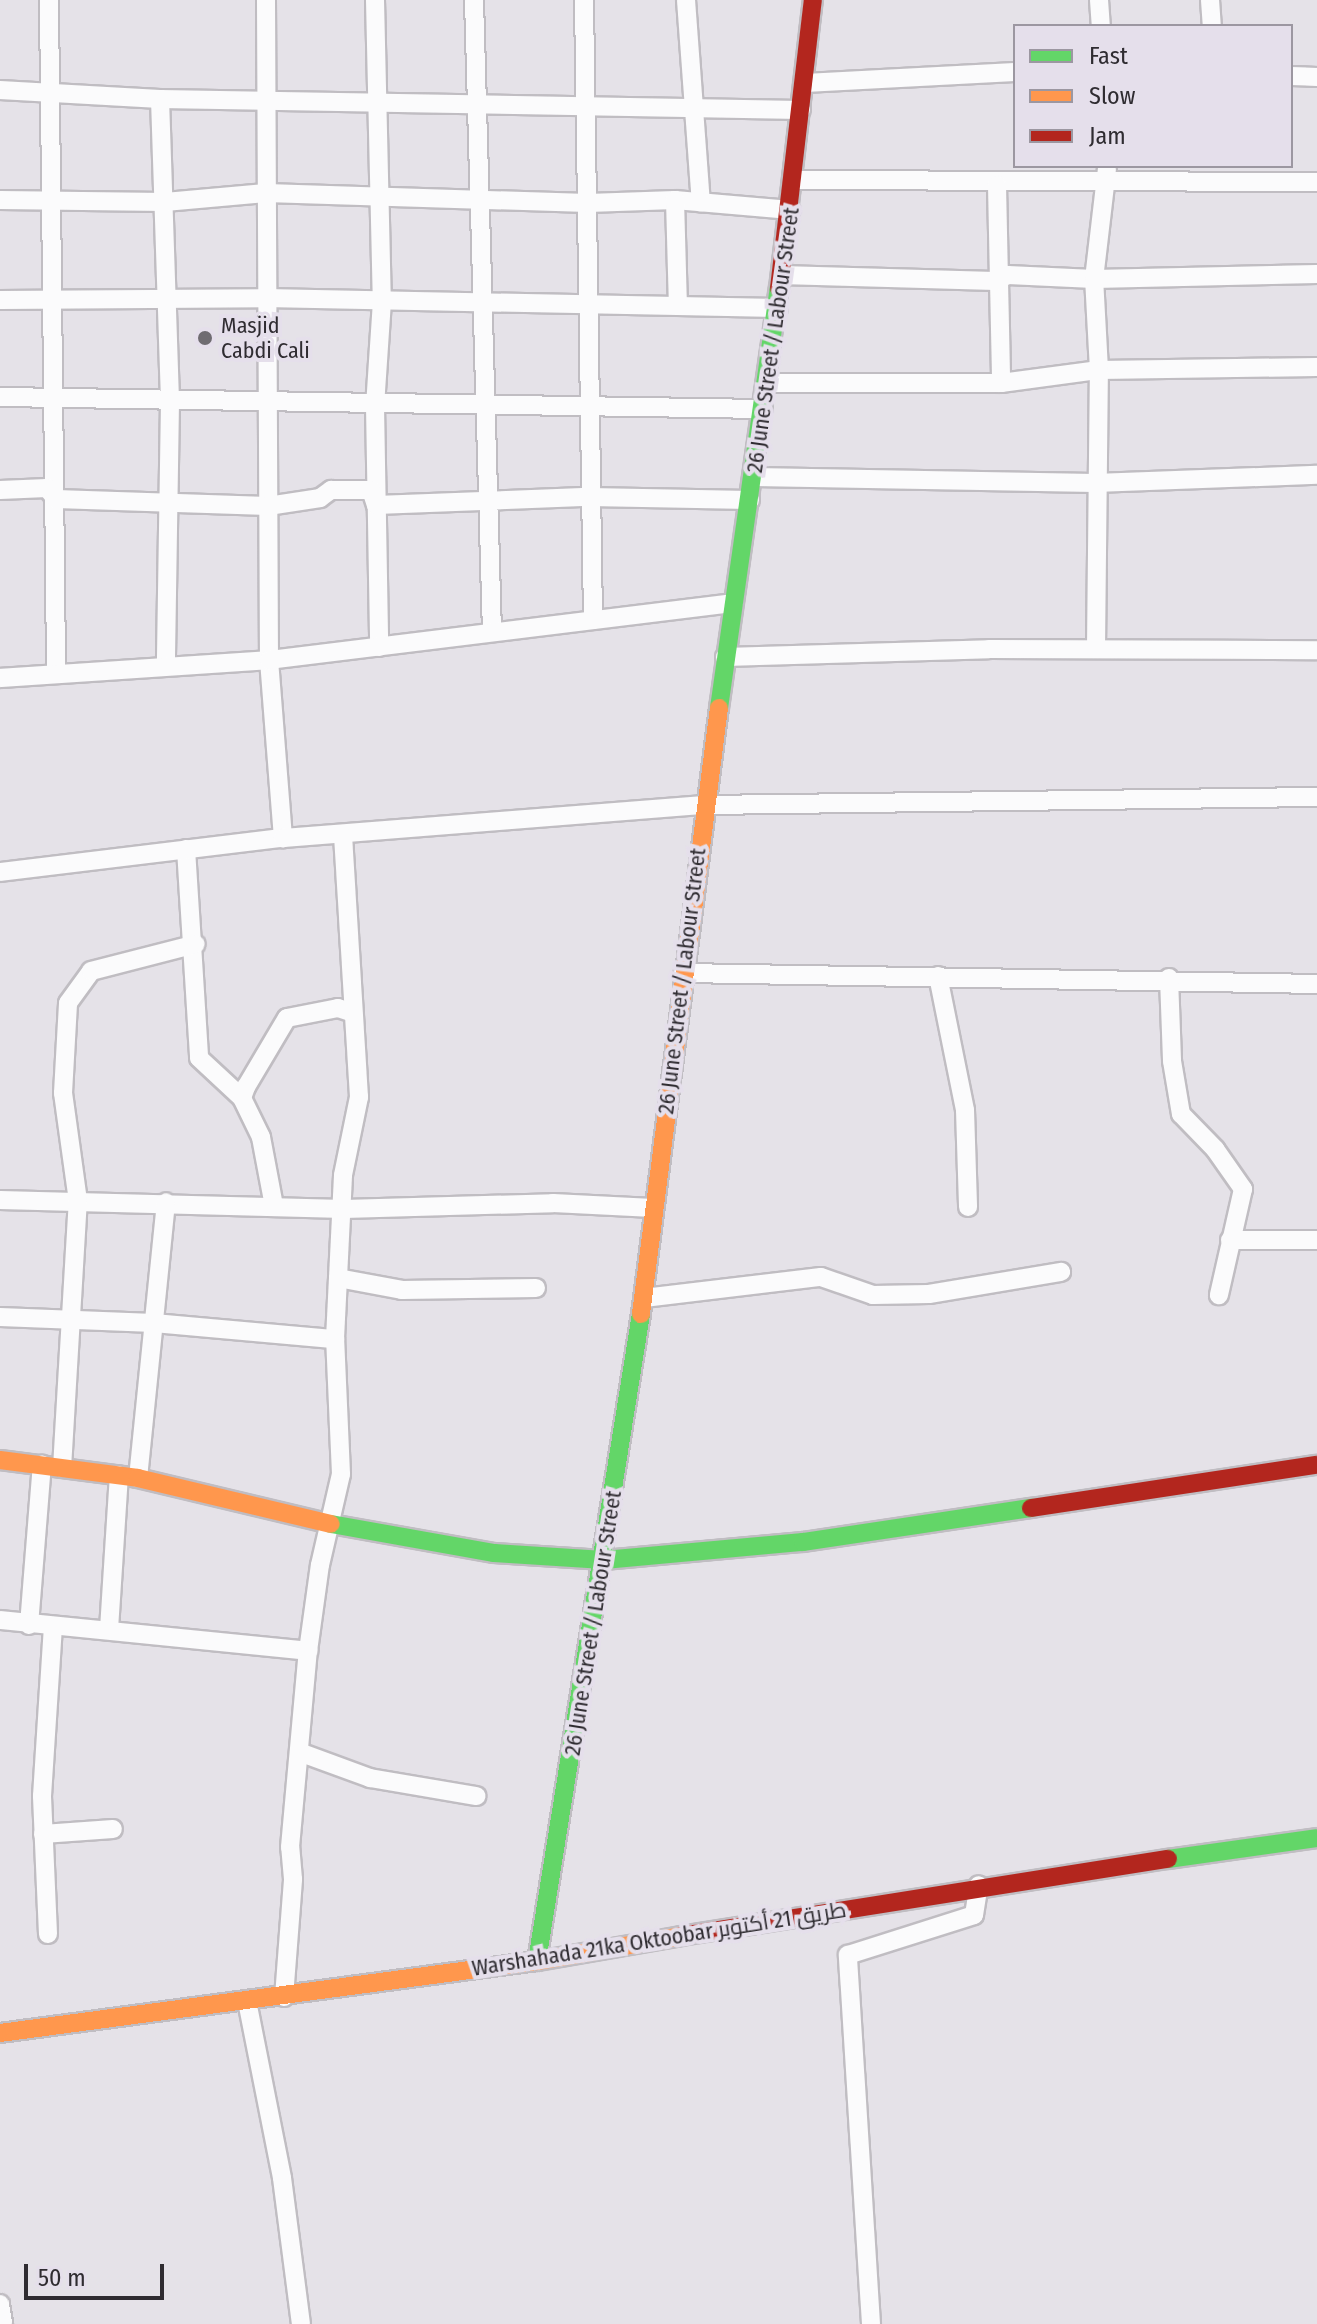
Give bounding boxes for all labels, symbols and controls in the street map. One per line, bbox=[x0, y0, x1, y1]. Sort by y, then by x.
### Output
legend bbox=[1013, 24, 1293, 168]
text: Fast bbox=[1089, 42, 1128, 70]
text: Slow bbox=[1089, 82, 1135, 110]
text: Jam bbox=[1089, 122, 1126, 150]
street label: 26 June Street / Labour Street bbox=[741, 206, 805, 474]
place label: Masjid Cabdi Cali bbox=[221, 312, 310, 364]
marker: Masjid Cabdi Cali bbox=[196, 329, 214, 347]
street label: 26 June Street / Labour Street bbox=[653, 847, 711, 1115]
street label: 26 June Street / Labour Street bbox=[559, 1489, 627, 1757]
street label: Warshahada 21ka Oktoobar طريق 21 أكتوبر bbox=[470, 1896, 848, 1982]
scale bar bbox=[28, 2248, 168, 2298]
text: 50 m bbox=[38, 2264, 86, 2292]

